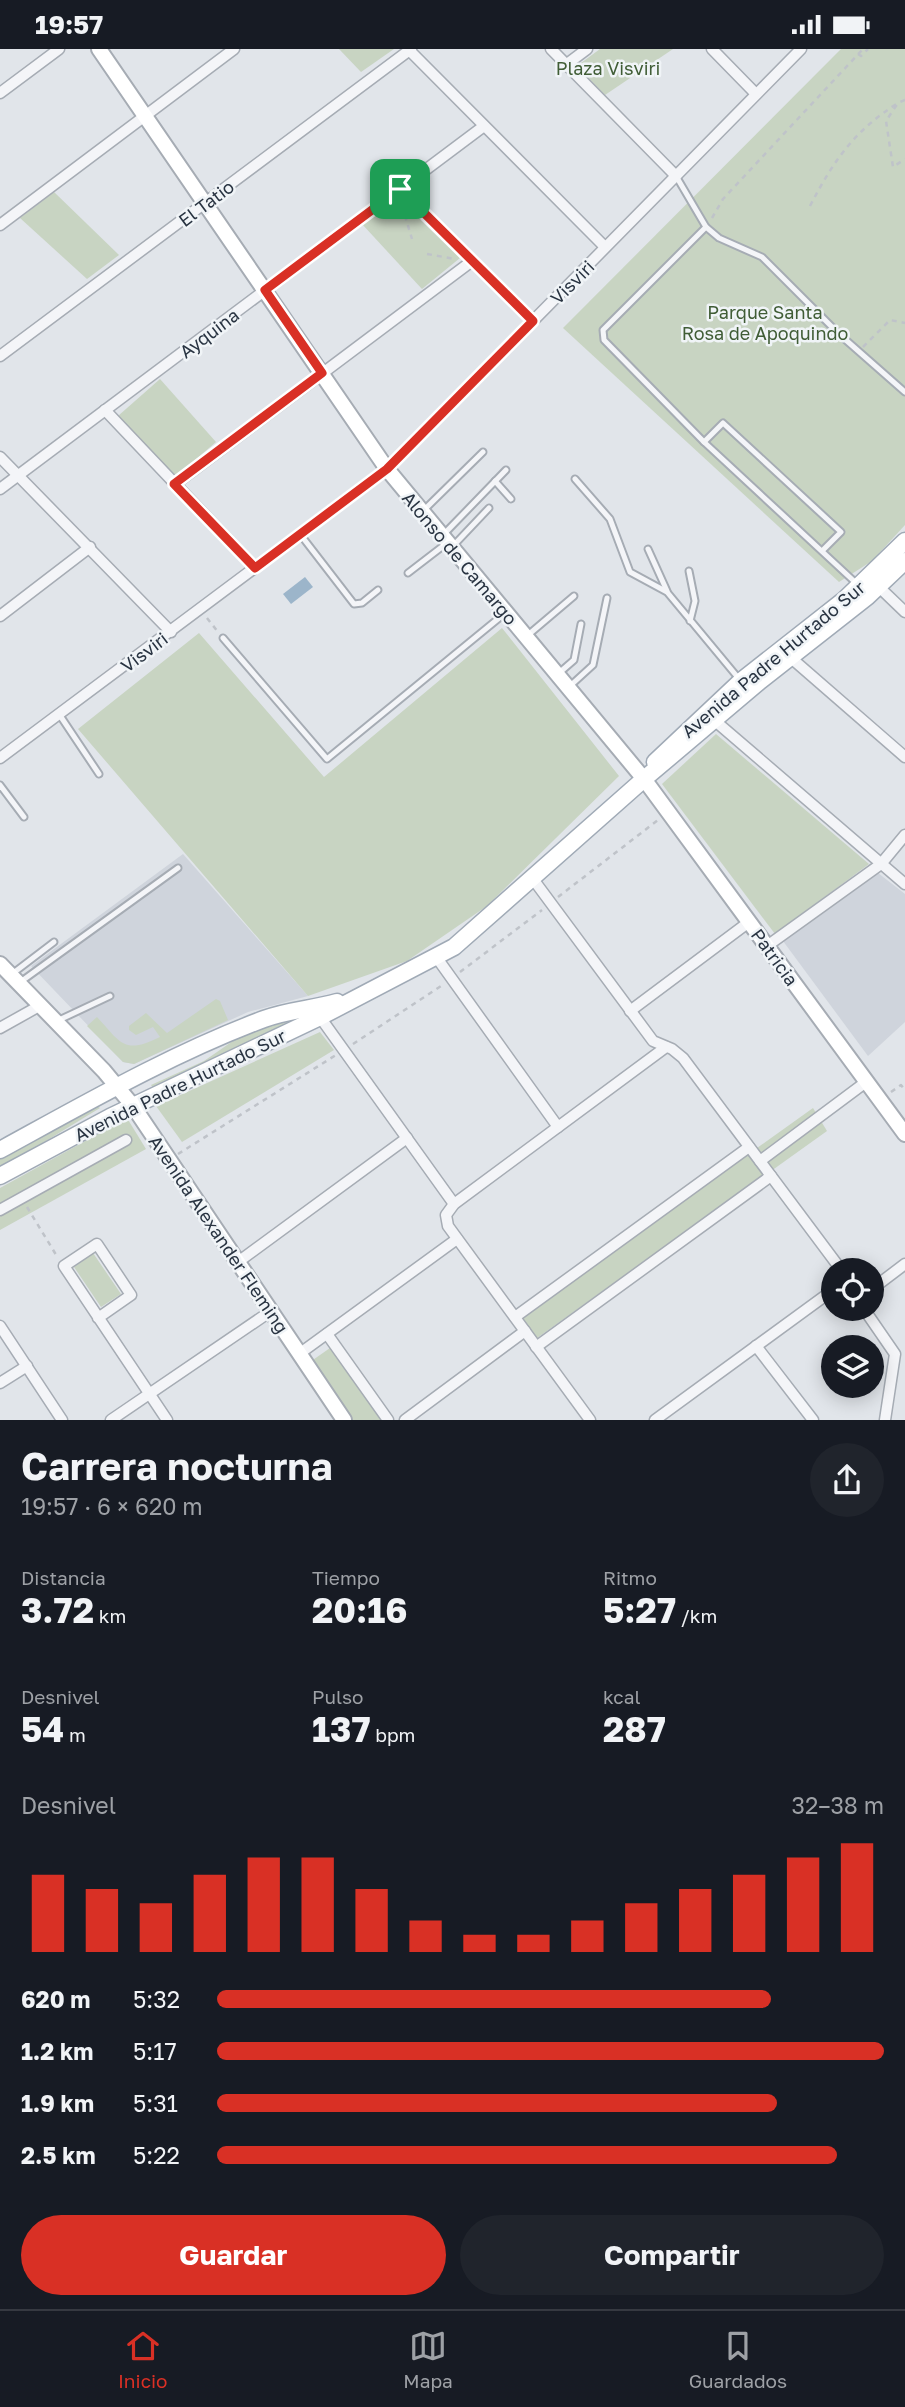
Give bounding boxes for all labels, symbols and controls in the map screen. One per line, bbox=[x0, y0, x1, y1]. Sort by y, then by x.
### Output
text: 19:57 bbox=[35, 9, 103, 40]
park label: Plaza Visviri bbox=[556, 57, 660, 79]
pin bbox=[370, 159, 430, 219]
icon: arrive bbox=[381, 170, 419, 208]
street label: El Tatio bbox=[174, 175, 238, 231]
street label: Visviri bbox=[545, 255, 599, 309]
park label: Parque Santa Rosa de Apoquindo bbox=[682, 301, 848, 344]
street label: Ayquina bbox=[175, 304, 243, 362]
street label: Alonso de Camargo bbox=[398, 487, 522, 629]
street label: Avenida Padre Hurtado Sur bbox=[677, 576, 869, 742]
street label: Visviri bbox=[116, 627, 172, 677]
street label: Patricia bbox=[747, 924, 803, 990]
street label: Avenida Padre Hurtado Sur bbox=[71, 1024, 289, 1146]
street label: Avenida Alexander Fleming bbox=[145, 1131, 293, 1337]
map controls bbox=[821, 1258, 884, 1398]
button: locate bbox=[821, 1258, 884, 1321]
button: layers bbox=[821, 1335, 884, 1398]
text: Carrera nocturna bbox=[21, 1443, 333, 1488]
button: share bbox=[810, 1443, 884, 1517]
text: 19:57 · 6 × 620 m bbox=[21, 1492, 203, 1520]
text: Distancia bbox=[21, 1566, 106, 1589]
text: Tiempo bbox=[312, 1566, 380, 1589]
text: Ritmo bbox=[603, 1566, 657, 1589]
text: 3.72 bbox=[21, 1589, 94, 1631]
text: 20:16 bbox=[312, 1589, 408, 1631]
text: 5:27 bbox=[603, 1589, 676, 1631]
text: km bbox=[94, 1604, 126, 1627]
text: /km bbox=[676, 1604, 717, 1627]
text: Desnivel bbox=[21, 1685, 100, 1708]
text: Pulso bbox=[312, 1685, 364, 1708]
text: kcal bbox=[603, 1685, 641, 1708]
text: 54 bbox=[21, 1708, 64, 1750]
text: 137 bbox=[312, 1708, 370, 1750]
text: 287 bbox=[603, 1708, 666, 1750]
text: m bbox=[64, 1723, 86, 1746]
text: bpm bbox=[370, 1723, 415, 1746]
text: Desnivel bbox=[21, 1791, 116, 1819]
text: 32–38 m bbox=[791, 1791, 884, 1819]
text: 620 m bbox=[21, 1985, 90, 2013]
text: 5:32 bbox=[133, 1985, 180, 2013]
text: 1.2 km bbox=[21, 2037, 93, 2065]
text: 5:17 bbox=[133, 2037, 177, 2065]
text: 1.9 km bbox=[21, 2089, 94, 2117]
text: 5:31 bbox=[133, 2089, 178, 2117]
text: 2.5 km bbox=[21, 2141, 96, 2169]
text: 5:22 bbox=[133, 2141, 180, 2169]
button: Guardar bbox=[21, 2215, 446, 2295]
button: Compartir bbox=[460, 2215, 884, 2295]
tab: Inicio bbox=[118, 2327, 168, 2392]
tab: Mapa bbox=[403, 2327, 453, 2392]
tab: Guardados bbox=[689, 2327, 787, 2392]

